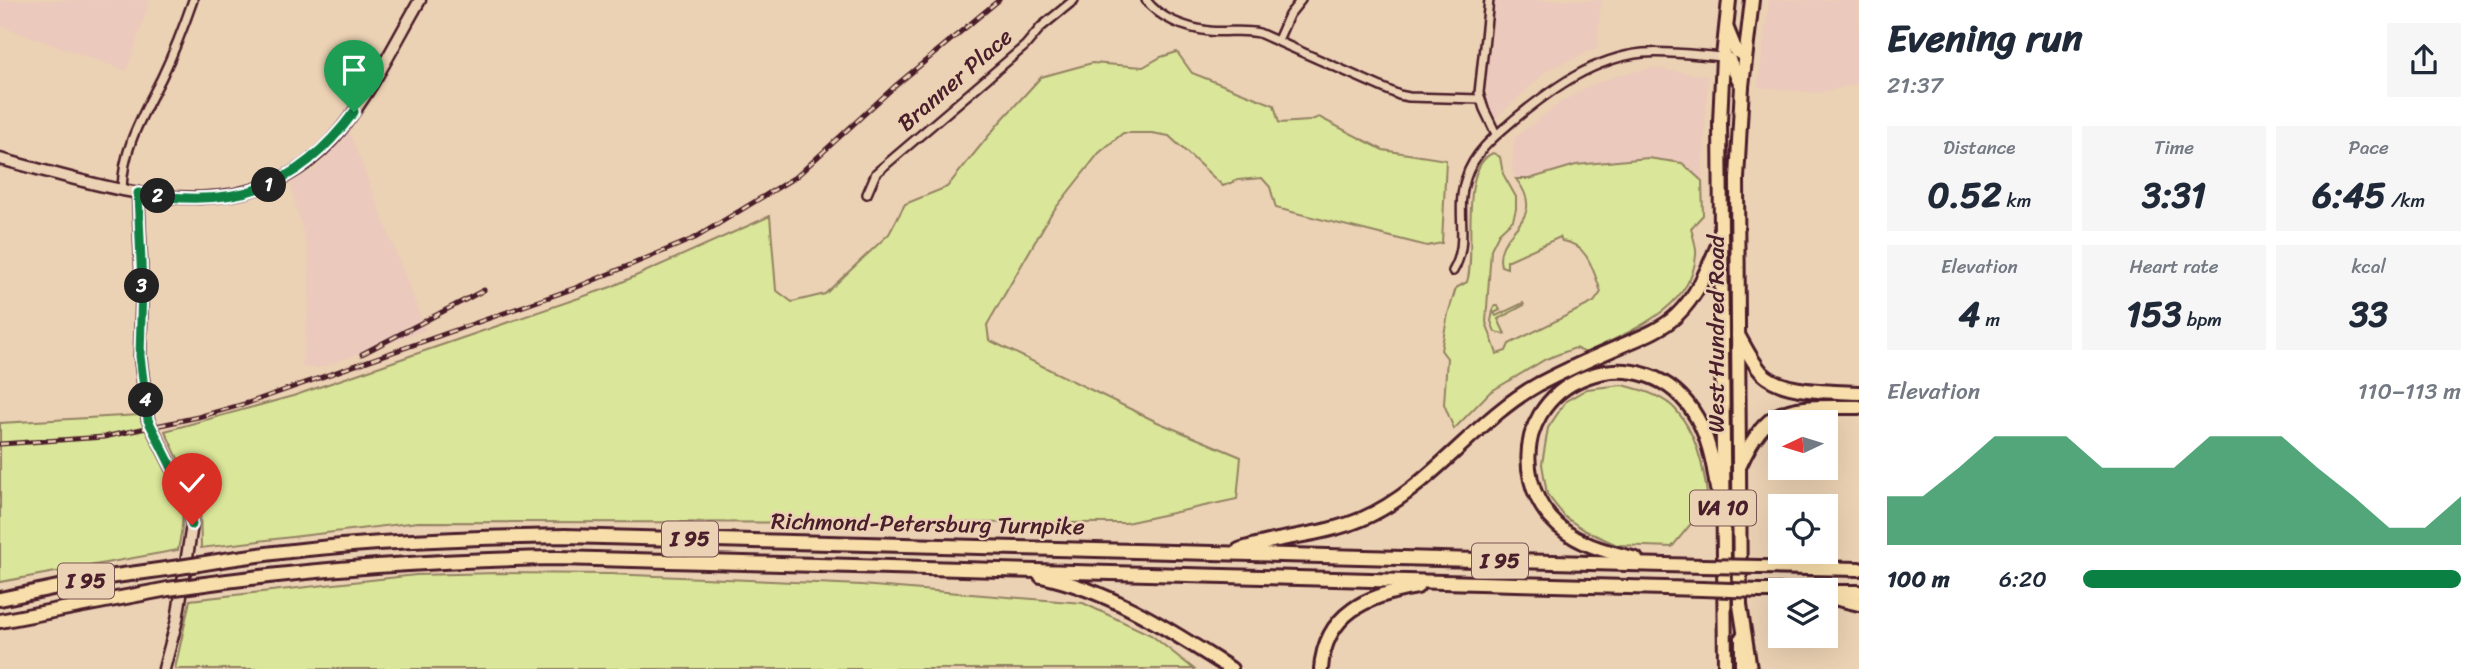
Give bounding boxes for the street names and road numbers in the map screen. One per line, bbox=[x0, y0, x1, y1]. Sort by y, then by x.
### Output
street label: Branner Place bbox=[888, 18, 1023, 142]
street label: West Hundred Road bbox=[1696, 233, 1737, 433]
road number: VA 10 bbox=[1690, 490, 1756, 526]
street label: Richmond-Petersburg Turnpike bbox=[771, 501, 1085, 547]
road number: I 95 bbox=[662, 522, 718, 556]
road number: I 95 bbox=[1472, 544, 1528, 578]
road number: I 95 bbox=[58, 564, 114, 598]

